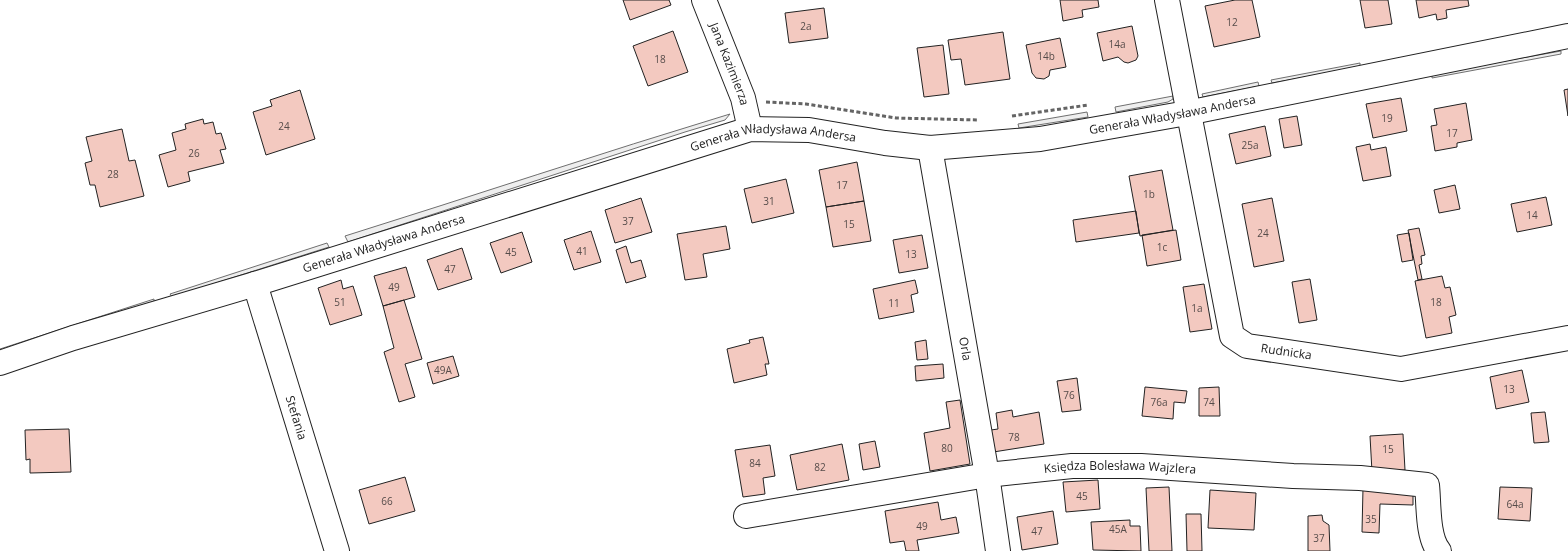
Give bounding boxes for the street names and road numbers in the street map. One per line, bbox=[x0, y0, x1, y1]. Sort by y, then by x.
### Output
street label: Jana Kazimierza bbox=[705, 19, 753, 107]
street label: Generała Władysława Andersa bbox=[1088, 90, 1257, 138]
street label: Generała Władysława Andersa bbox=[688, 120, 858, 155]
street label: Generała Władysława Andersa bbox=[300, 210, 467, 277]
street label: Orla bbox=[955, 336, 976, 362]
street label: Rudnicka bbox=[1260, 339, 1313, 364]
street label: Stefania bbox=[282, 393, 311, 442]
street label: Księdza Bolesława Wajzlera bbox=[1043, 457, 1197, 478]

